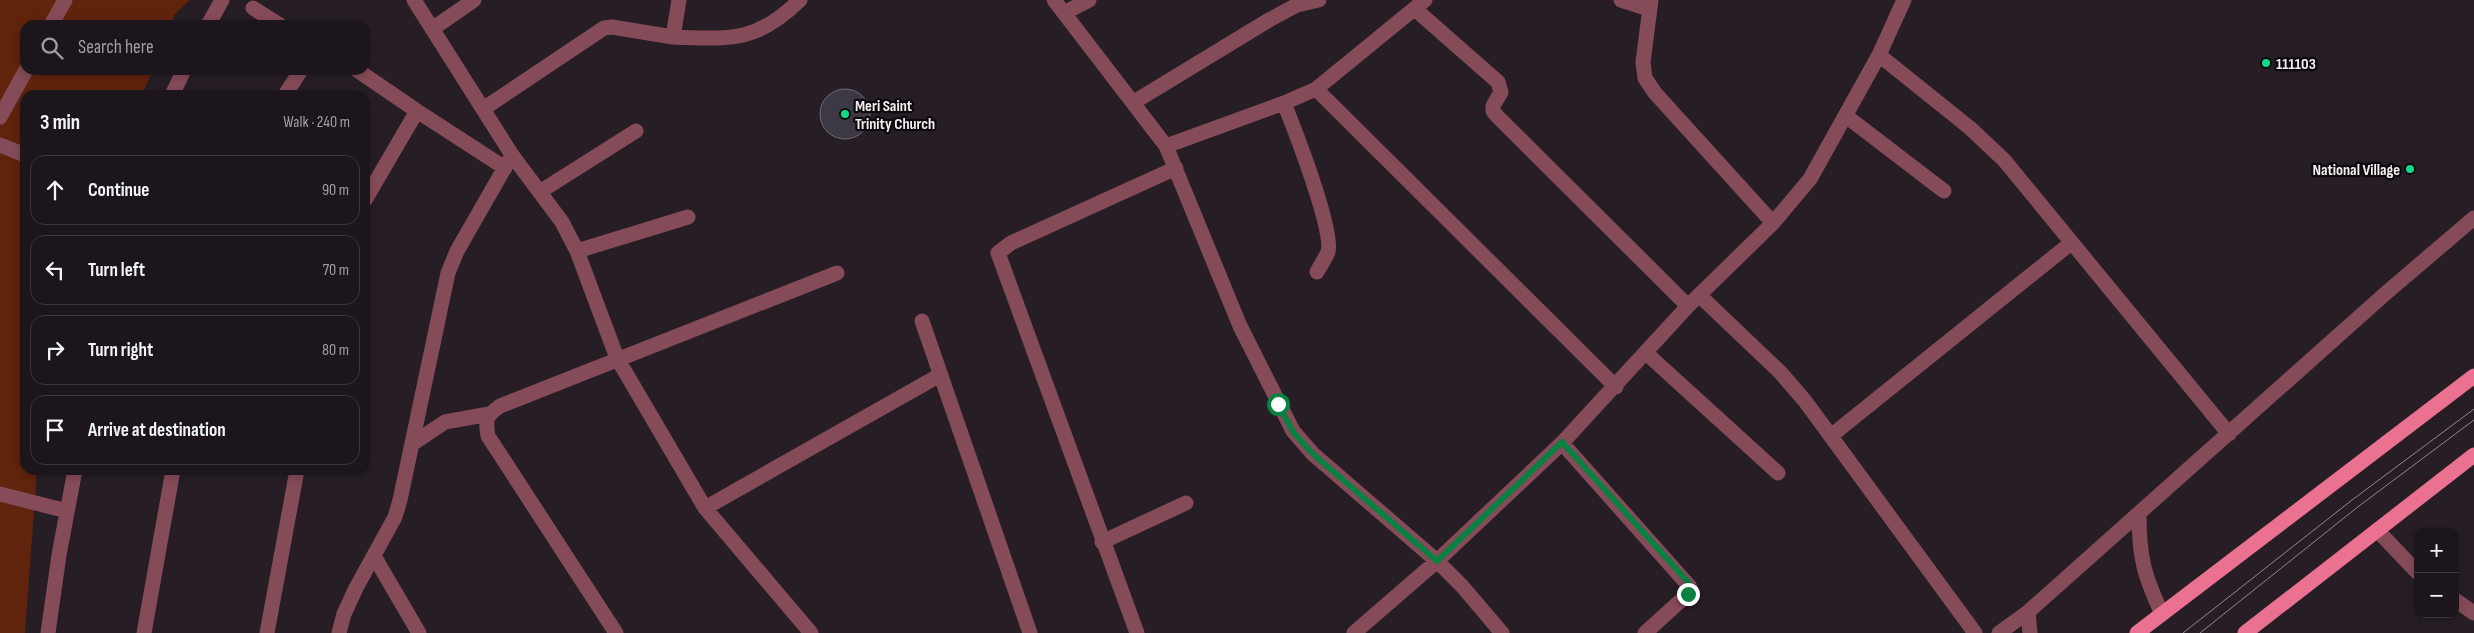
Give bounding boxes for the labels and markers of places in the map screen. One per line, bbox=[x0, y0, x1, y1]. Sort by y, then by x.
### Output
place label: 111103 bbox=[2276, 55, 2316, 74]
marker: 111103 bbox=[2260, 57, 2272, 69]
place label: Meri Saint Trinity Church bbox=[855, 97, 935, 134]
marker: Meri Saint Trinity Church bbox=[839, 108, 851, 120]
place label: National Village bbox=[2312, 161, 2400, 180]
marker: National Village bbox=[2404, 163, 2416, 175]

